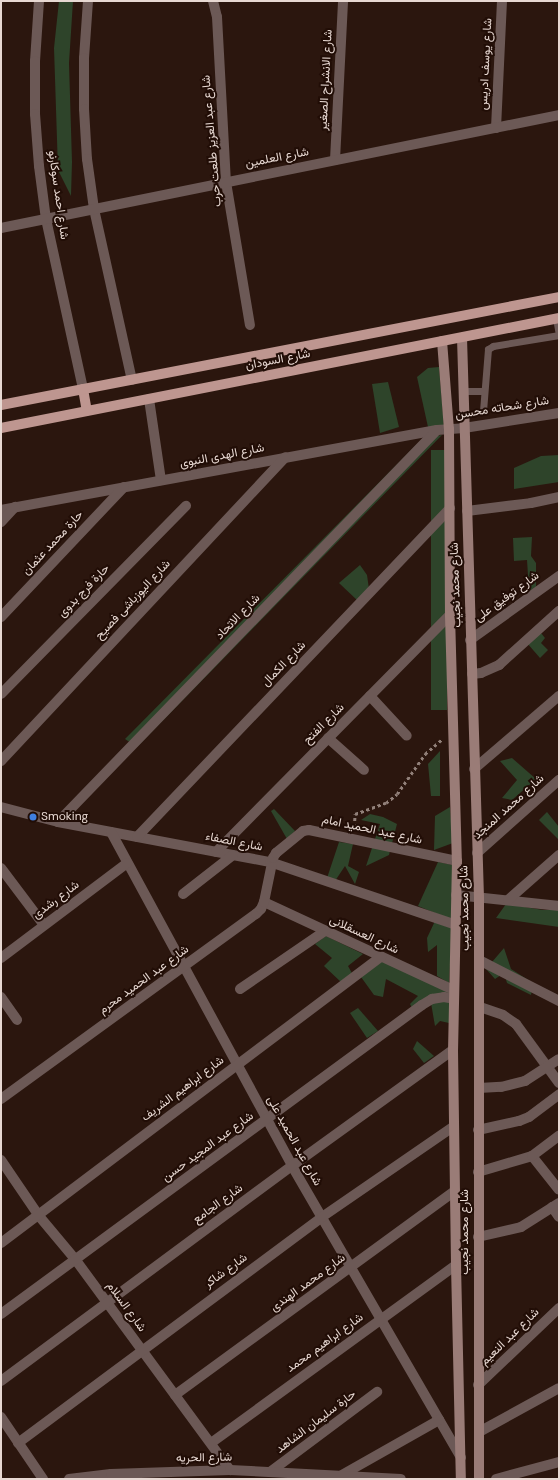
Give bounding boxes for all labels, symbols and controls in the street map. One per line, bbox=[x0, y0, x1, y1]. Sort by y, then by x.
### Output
street label: شارع يوسف ادريس bbox=[476, 18, 496, 110]
street label: شارع الانشراح الصغير bbox=[316, 29, 336, 131]
street label: شارع عبد العزيز طلعت حرب bbox=[199, 75, 225, 207]
street label: شارع العلمين bbox=[244, 145, 310, 171]
street label: شارع احمد سوكارنو bbox=[45, 149, 71, 241]
street label: شارع السودان bbox=[244, 347, 312, 373]
street label: شارع شحاته محسن bbox=[454, 393, 550, 423]
street label: شارع الهدى النبوى bbox=[178, 441, 266, 471]
street label: حارة محمد عثمان bbox=[19, 508, 87, 578]
street label: شارع محمد نجيب bbox=[447, 542, 465, 628]
street label: شارع اليوزباشى فصيح bbox=[92, 557, 174, 643]
street label: حارة فرج بدوى bbox=[55, 561, 113, 621]
street label: شارع توفيق على bbox=[472, 569, 542, 625]
street label: شارع الاتحاد bbox=[213, 591, 263, 643]
street label: شارع الكمال bbox=[259, 638, 309, 690]
street label: شارع الفتح bbox=[300, 700, 348, 748]
street label: شارع محمد المنجد bbox=[471, 772, 547, 842]
place label: Smoking bbox=[41, 810, 88, 824]
marker: Smoking bbox=[28, 812, 38, 822]
street label: شارع عبد الحميد امام bbox=[321, 812, 423, 848]
street label: شارع الصفاء bbox=[204, 829, 264, 855]
street label: شارع محمد نجيب bbox=[457, 865, 473, 951]
street label: شارع رشدى bbox=[30, 878, 82, 922]
street label: شارع العسقلانى bbox=[327, 913, 401, 957]
street label: شارع عبد الحميد محرم bbox=[96, 942, 192, 1018]
street label: شارع ابراهيم الشريف bbox=[139, 1053, 227, 1125]
street label: شارع عبد الحميد على bbox=[263, 1094, 325, 1188]
street label: شارع عبد المجيد حسن bbox=[160, 1109, 256, 1185]
street label: شارع الجامع bbox=[190, 1181, 246, 1227]
street label: شارع محمد نجيب bbox=[458, 1189, 472, 1275]
street label: شارع شاكر bbox=[202, 1251, 250, 1291]
street label: شارع محمد الهندى bbox=[268, 1251, 348, 1315]
street label: شارع السلام bbox=[103, 1279, 149, 1335]
street label: شارع عبد النعيم bbox=[478, 1305, 542, 1369]
street label: شارع ابراهيم محمد bbox=[284, 1310, 366, 1376]
street label: حارة سليمان الشاهد bbox=[273, 1387, 359, 1457]
street label: شارع الحريه bbox=[176, 1450, 232, 1466]

